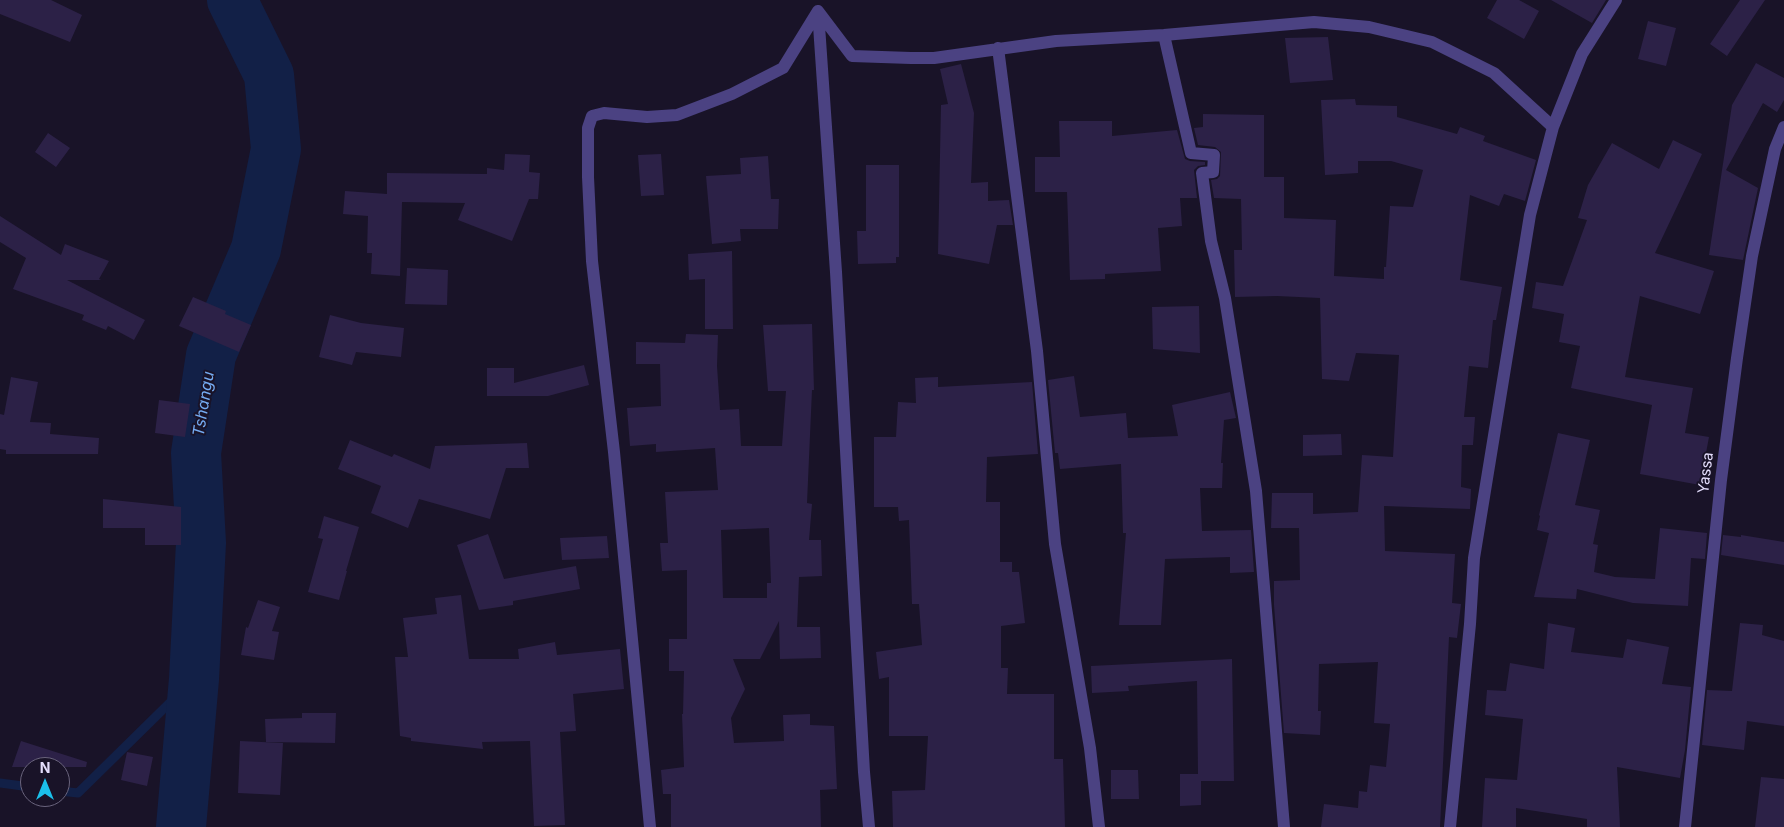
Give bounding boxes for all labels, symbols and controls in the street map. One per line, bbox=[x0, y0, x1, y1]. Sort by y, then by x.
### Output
water label: Tshangu bbox=[189, 370, 219, 438]
street label: Yassa bbox=[1695, 451, 1717, 495]
north arrow bbox=[20, 757, 70, 807]
text: N bbox=[40, 759, 50, 776]

